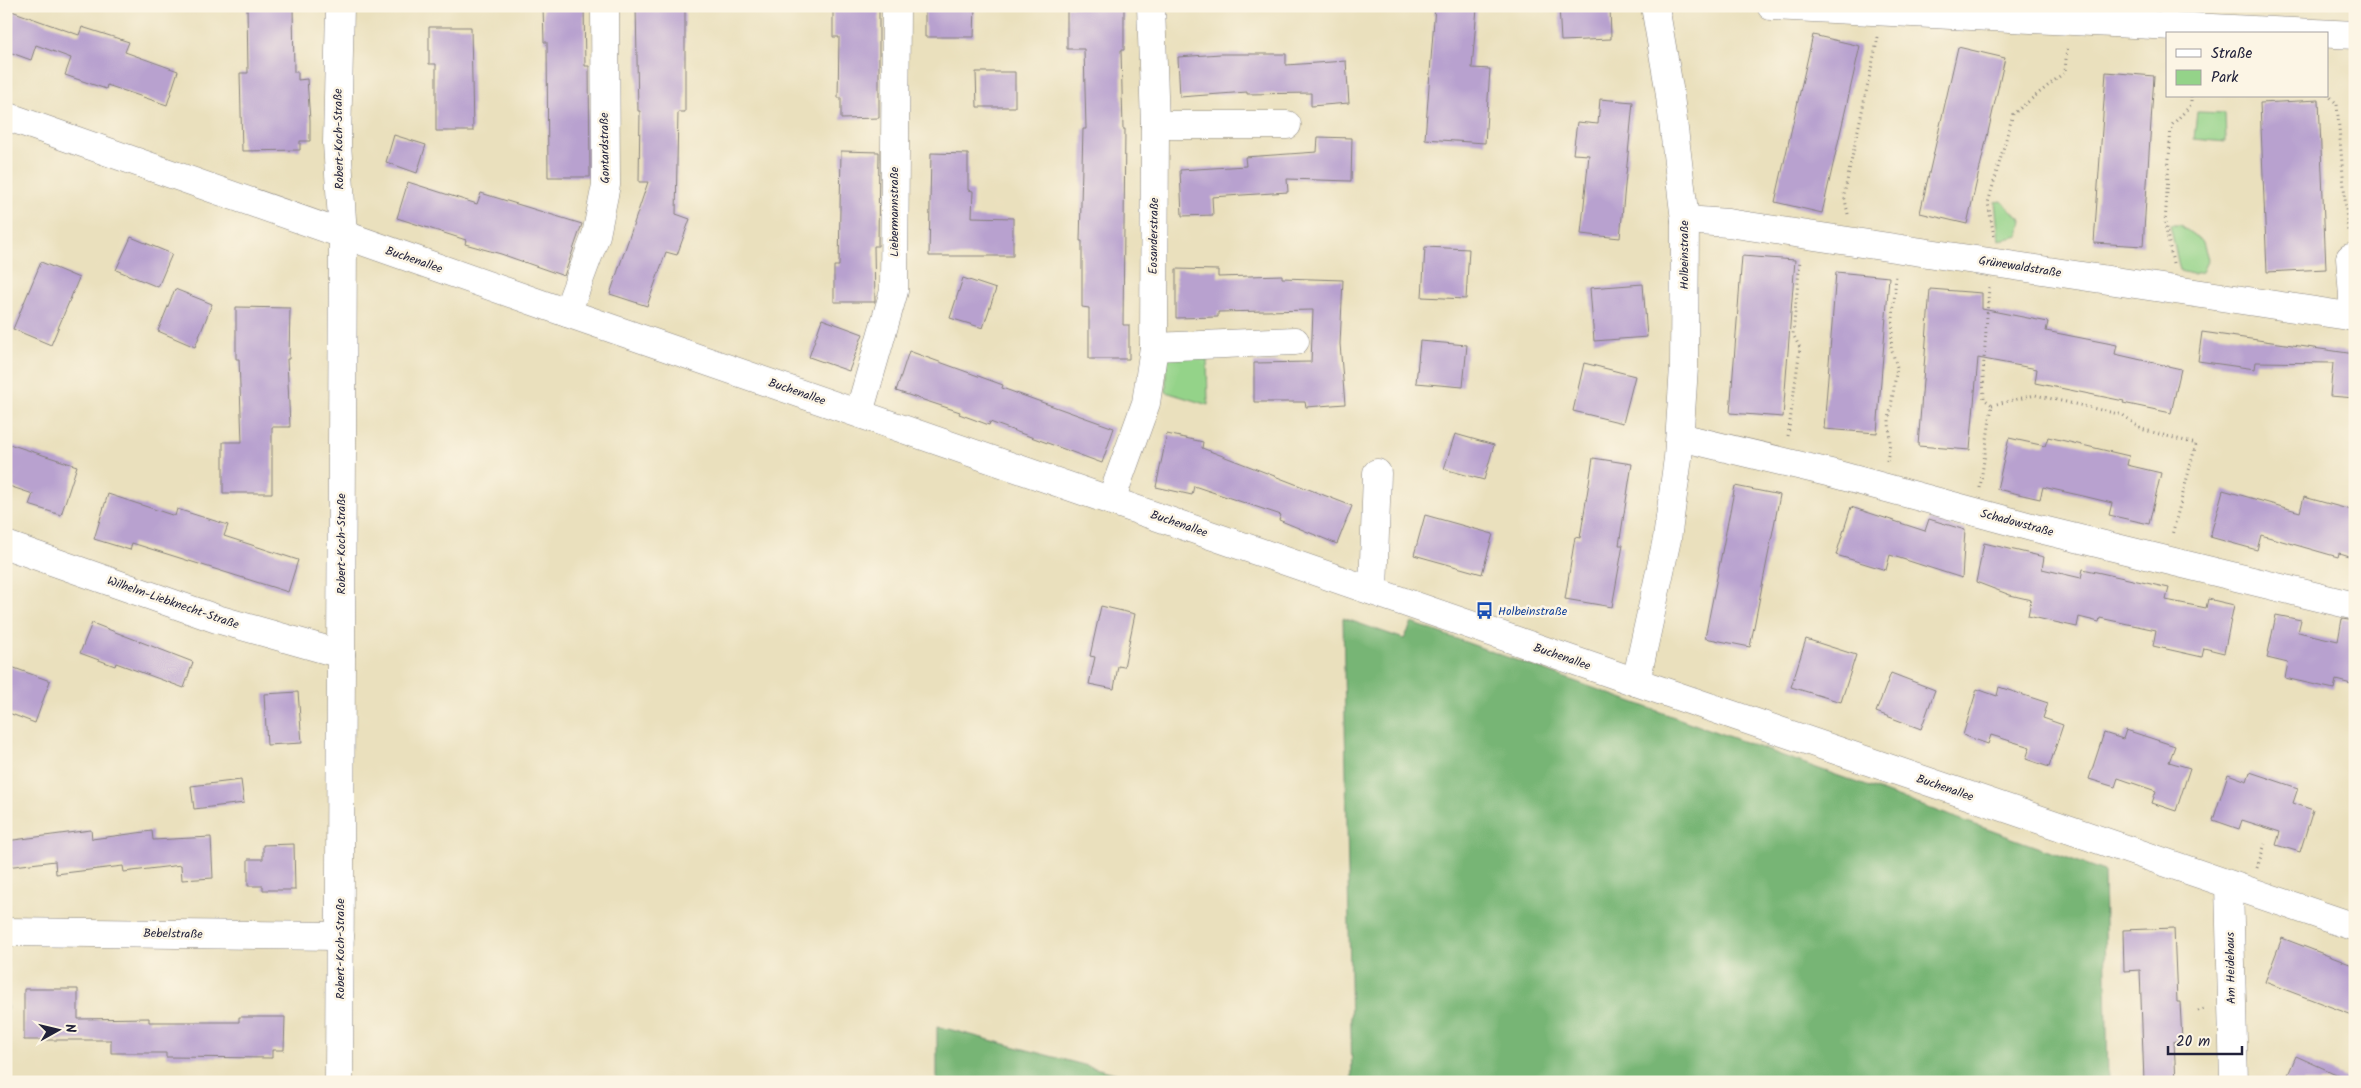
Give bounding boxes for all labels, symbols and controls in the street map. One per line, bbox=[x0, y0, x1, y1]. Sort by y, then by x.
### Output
legend bbox=[2166, 32, 2328, 98]
text: Straße bbox=[2211, 42, 2253, 66]
text: Park bbox=[2211, 66, 2239, 90]
street label: Robert-Koch-Straße bbox=[329, 88, 349, 190]
street label: Gontardstraße bbox=[595, 112, 615, 184]
street label: Liebermannstraße bbox=[885, 166, 904, 257]
street label: Eosanderstraße bbox=[1144, 197, 1164, 275]
street label: Holbeinstraße bbox=[1675, 220, 1694, 290]
street label: Buchenallee bbox=[383, 241, 446, 279]
street label: Grünewaldstraße bbox=[1977, 251, 2063, 283]
street label: Buchenallee bbox=[766, 373, 829, 411]
street label: Robert-Koch-Straße bbox=[332, 493, 351, 595]
street label: Schadowstraße bbox=[1978, 504, 2056, 542]
street label: Buchenallee bbox=[1148, 505, 1211, 543]
street label: Wilhelm-Liebknecht-Straße bbox=[104, 571, 242, 635]
bus stop icon: Holbeinstraße bbox=[1474, 601, 1494, 621]
place label: Holbeinstraße bbox=[1498, 602, 1568, 621]
street label: Buchenallee bbox=[1531, 638, 1594, 676]
street label: Buchenallee bbox=[1914, 769, 1977, 807]
street label: Robert-Koch-Straße bbox=[331, 898, 350, 1000]
street label: Bebelstraße bbox=[143, 924, 203, 944]
street label: Am Heidehaus bbox=[2221, 932, 2241, 1004]
north arrow bbox=[32, 1006, 82, 1056]
text: N bbox=[58, 1022, 81, 1034]
scale bar bbox=[2168, 1023, 2242, 1055]
text: 20 m bbox=[2176, 1030, 2210, 1054]

